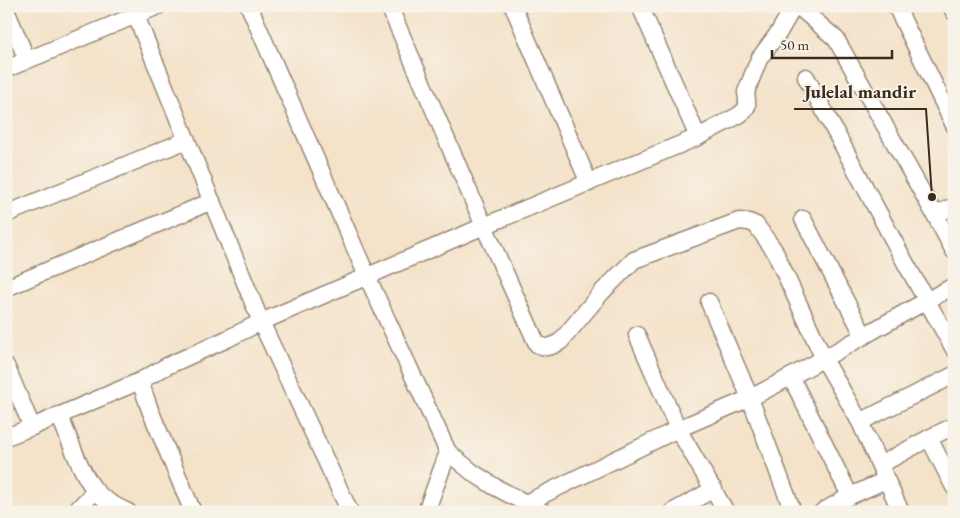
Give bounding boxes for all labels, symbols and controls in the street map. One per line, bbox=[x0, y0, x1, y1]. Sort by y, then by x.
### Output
scale bar bbox=[772, 28, 892, 60]
text: 50 m bbox=[780, 35, 809, 54]
callout: Julelal mandir bbox=[794, 75, 926, 109]
text: Julelal mandir bbox=[802, 79, 916, 104]

